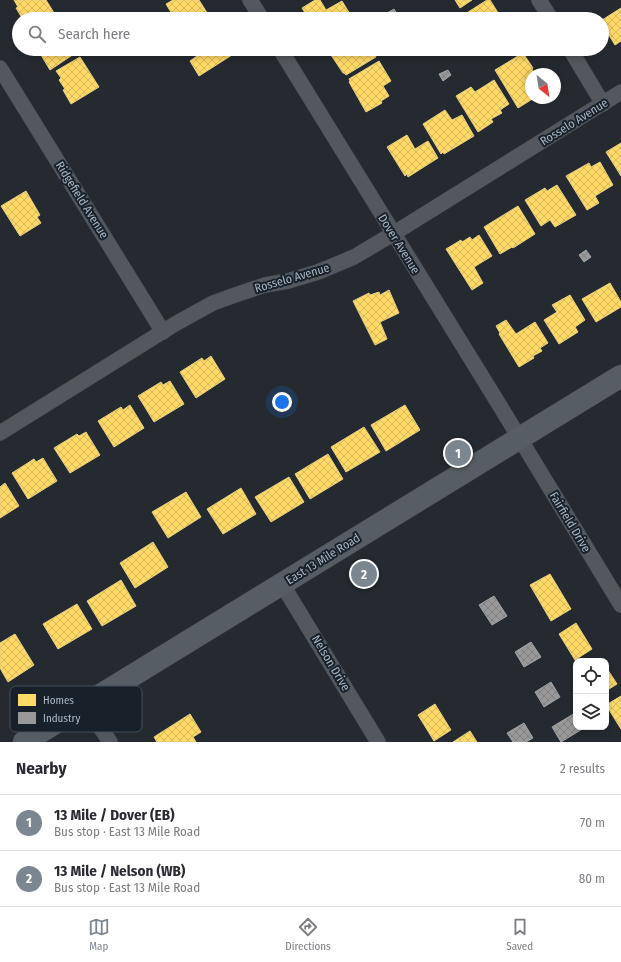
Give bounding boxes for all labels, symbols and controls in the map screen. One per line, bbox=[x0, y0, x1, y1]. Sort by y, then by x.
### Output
search box bbox=[12, 12, 609, 56]
icon: search bbox=[26, 23, 48, 45]
text: Search here bbox=[58, 25, 130, 43]
north arrow bbox=[525, 68, 561, 104]
street label: Rosselo Avenue bbox=[538, 96, 610, 148]
street label: Ridgefield Avenue bbox=[53, 159, 111, 241]
street label: Dover Avenue bbox=[375, 212, 423, 276]
street label: Rosselo Avenue bbox=[253, 261, 331, 295]
your location bbox=[272, 392, 292, 412]
pin: 1 bbox=[445, 438, 471, 468]
street label: Fairfield Drive bbox=[547, 489, 593, 555]
street label: East 13 Mile Road bbox=[284, 531, 362, 587]
pin: 2 bbox=[351, 559, 377, 589]
street label: Nelson Drive bbox=[309, 633, 353, 693]
map controls bbox=[573, 658, 609, 730]
button: locate bbox=[573, 658, 609, 694]
legend bbox=[10, 686, 142, 732]
text: Homes bbox=[43, 694, 74, 707]
button: layers bbox=[573, 694, 609, 730]
text: Industry bbox=[43, 712, 80, 725]
text: Nearby bbox=[16, 758, 67, 779]
text: 2 results bbox=[560, 761, 605, 776]
text: 13 Mile / Dover (EB) bbox=[54, 806, 175, 824]
text: 1 bbox=[26, 815, 32, 830]
text: 70 m bbox=[580, 815, 605, 830]
text: Bus stop · East 13 Mile Road bbox=[54, 824, 200, 839]
text: 13 Mile / Nelson (WB) bbox=[54, 862, 185, 880]
text: 2 bbox=[26, 871, 32, 886]
text: 80 m bbox=[579, 871, 605, 886]
text: Bus stop · East 13 Mile Road bbox=[54, 880, 200, 895]
tab: Map bbox=[88, 916, 110, 953]
tab: Directions bbox=[285, 916, 331, 953]
tab: Saved bbox=[506, 916, 533, 953]

